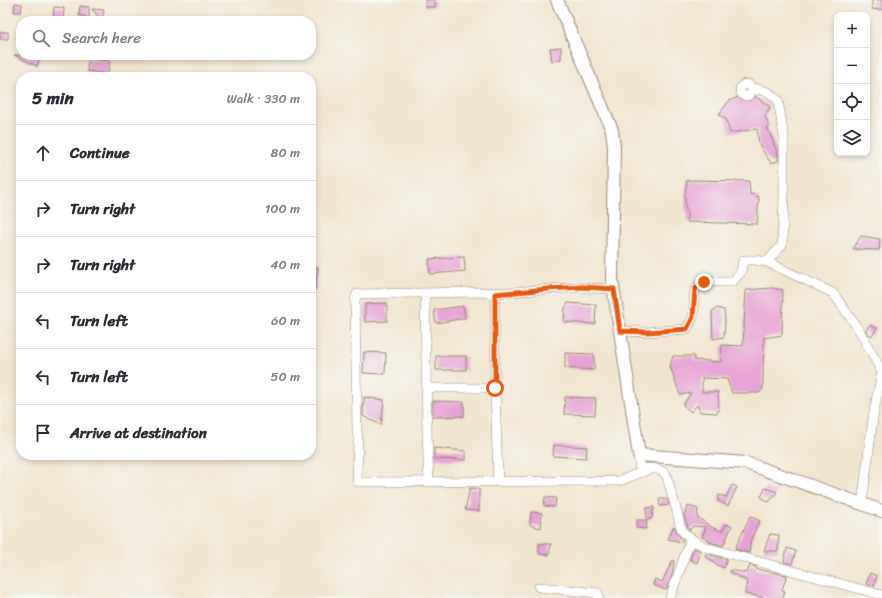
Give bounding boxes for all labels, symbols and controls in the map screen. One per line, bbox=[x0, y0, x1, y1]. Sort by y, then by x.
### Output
map controls bbox=[834, 12, 870, 156]
button: + bbox=[834, 12, 870, 48]
search box bbox=[16, 16, 316, 60]
text: Search here bbox=[62, 25, 141, 51]
icon: search bbox=[30, 27, 52, 49]
button: − bbox=[834, 48, 870, 84]
text: 5 min bbox=[32, 83, 74, 113]
button: locate bbox=[834, 84, 870, 120]
text: Walk · 330 m bbox=[227, 87, 300, 110]
button: layers bbox=[834, 120, 870, 156]
text: Continue bbox=[70, 140, 130, 166]
text: 80 m bbox=[271, 141, 300, 164]
icon: ahead bbox=[32, 142, 54, 164]
text: Turn right bbox=[70, 196, 135, 222]
text: 100 m bbox=[265, 197, 300, 220]
icon: right bbox=[32, 198, 54, 220]
text: Turn right bbox=[70, 252, 135, 278]
text: 40 m bbox=[270, 253, 300, 276]
icon: right bbox=[32, 254, 54, 276]
route end bbox=[695, 273, 713, 291]
text: Turn left bbox=[70, 308, 128, 334]
text: 60 m bbox=[271, 309, 300, 332]
icon: left bbox=[32, 310, 54, 332]
text: Turn left bbox=[70, 364, 128, 390]
text: 50 m bbox=[270, 365, 300, 388]
icon: left bbox=[32, 366, 54, 388]
route start bbox=[486, 379, 504, 397]
text: Arrive at destination bbox=[70, 420, 207, 446]
icon: arrive bbox=[32, 422, 54, 444]

